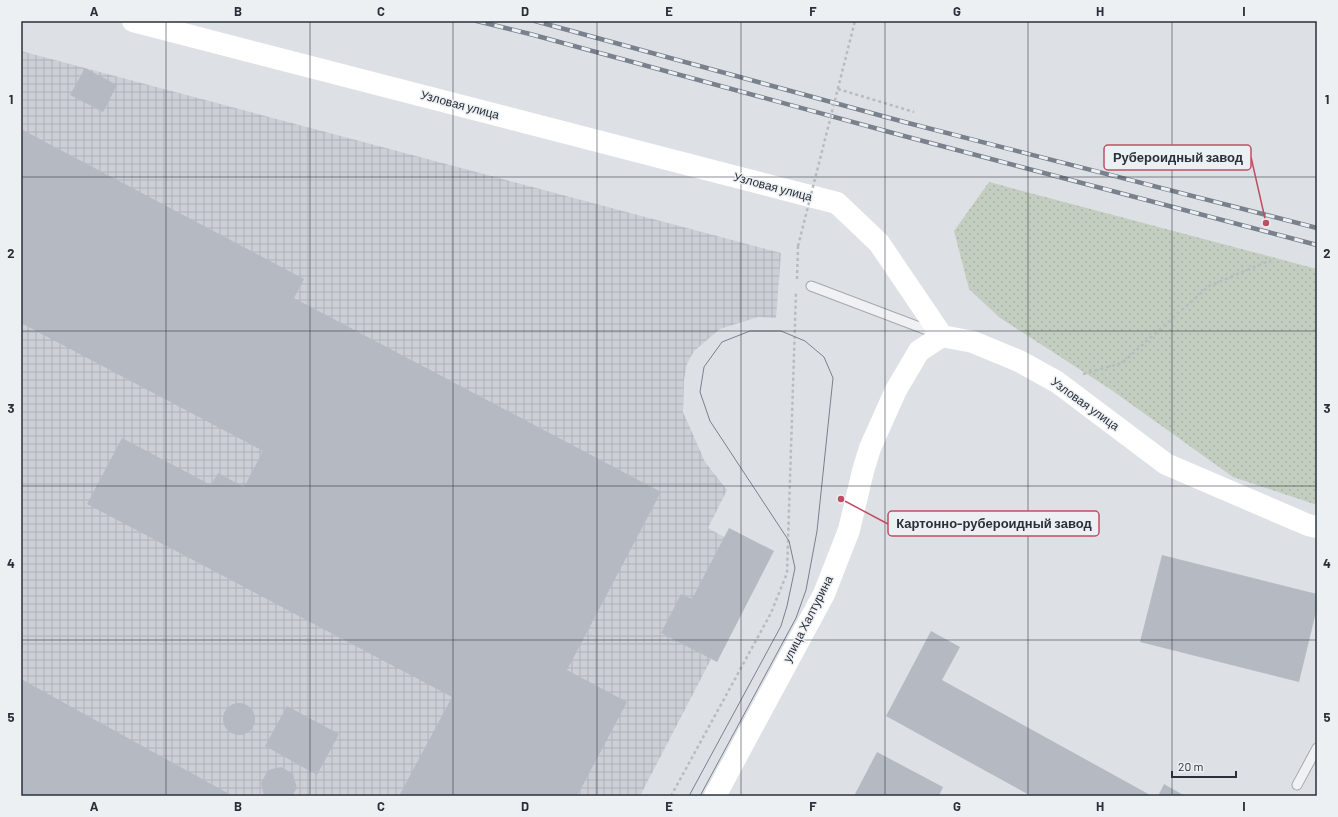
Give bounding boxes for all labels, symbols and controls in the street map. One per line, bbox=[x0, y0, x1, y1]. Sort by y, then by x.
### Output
text: A bbox=[90, 3, 99, 19]
text: B bbox=[234, 3, 242, 19]
text: C bbox=[377, 3, 385, 19]
text: D bbox=[521, 3, 529, 19]
text: E bbox=[665, 3, 673, 19]
text: F bbox=[809, 3, 817, 19]
text: G bbox=[953, 3, 961, 19]
text: H bbox=[1096, 3, 1104, 19]
text: I bbox=[1242, 3, 1246, 19]
street label: Узловая улица bbox=[419, 87, 501, 122]
text: 1 bbox=[9, 91, 13, 107]
text: 1 bbox=[1325, 91, 1329, 107]
callout: Рубероидный завод bbox=[1104, 145, 1251, 170]
text: Рубероидный завод bbox=[1113, 149, 1244, 165]
street label: Узловая улица bbox=[732, 169, 814, 204]
text: 2 bbox=[7, 245, 15, 261]
text: 2 bbox=[1323, 245, 1331, 261]
street label: Узловая улица bbox=[1048, 374, 1123, 434]
text: 3 bbox=[7, 400, 15, 416]
text: 3 bbox=[1323, 400, 1331, 416]
callout: Картонно-рубероидный завод bbox=[888, 511, 1099, 536]
text: Картонно-рубероидный завод bbox=[896, 515, 1092, 531]
text: 4 bbox=[7, 555, 15, 571]
text: 4 bbox=[1323, 555, 1331, 571]
street label: улица Халтурина bbox=[779, 573, 836, 665]
text: 5 bbox=[7, 709, 15, 725]
text: 5 bbox=[1323, 709, 1331, 725]
scale bar bbox=[1172, 753, 1236, 779]
text: 20 m bbox=[1178, 759, 1204, 773]
text: A bbox=[90, 798, 99, 814]
text: B bbox=[234, 798, 242, 814]
text: C bbox=[377, 798, 385, 814]
text: D bbox=[521, 798, 529, 814]
text: E bbox=[665, 798, 673, 814]
text: F bbox=[809, 798, 817, 814]
text: G bbox=[953, 798, 961, 814]
text: H bbox=[1096, 798, 1104, 814]
text: I bbox=[1242, 798, 1246, 814]

